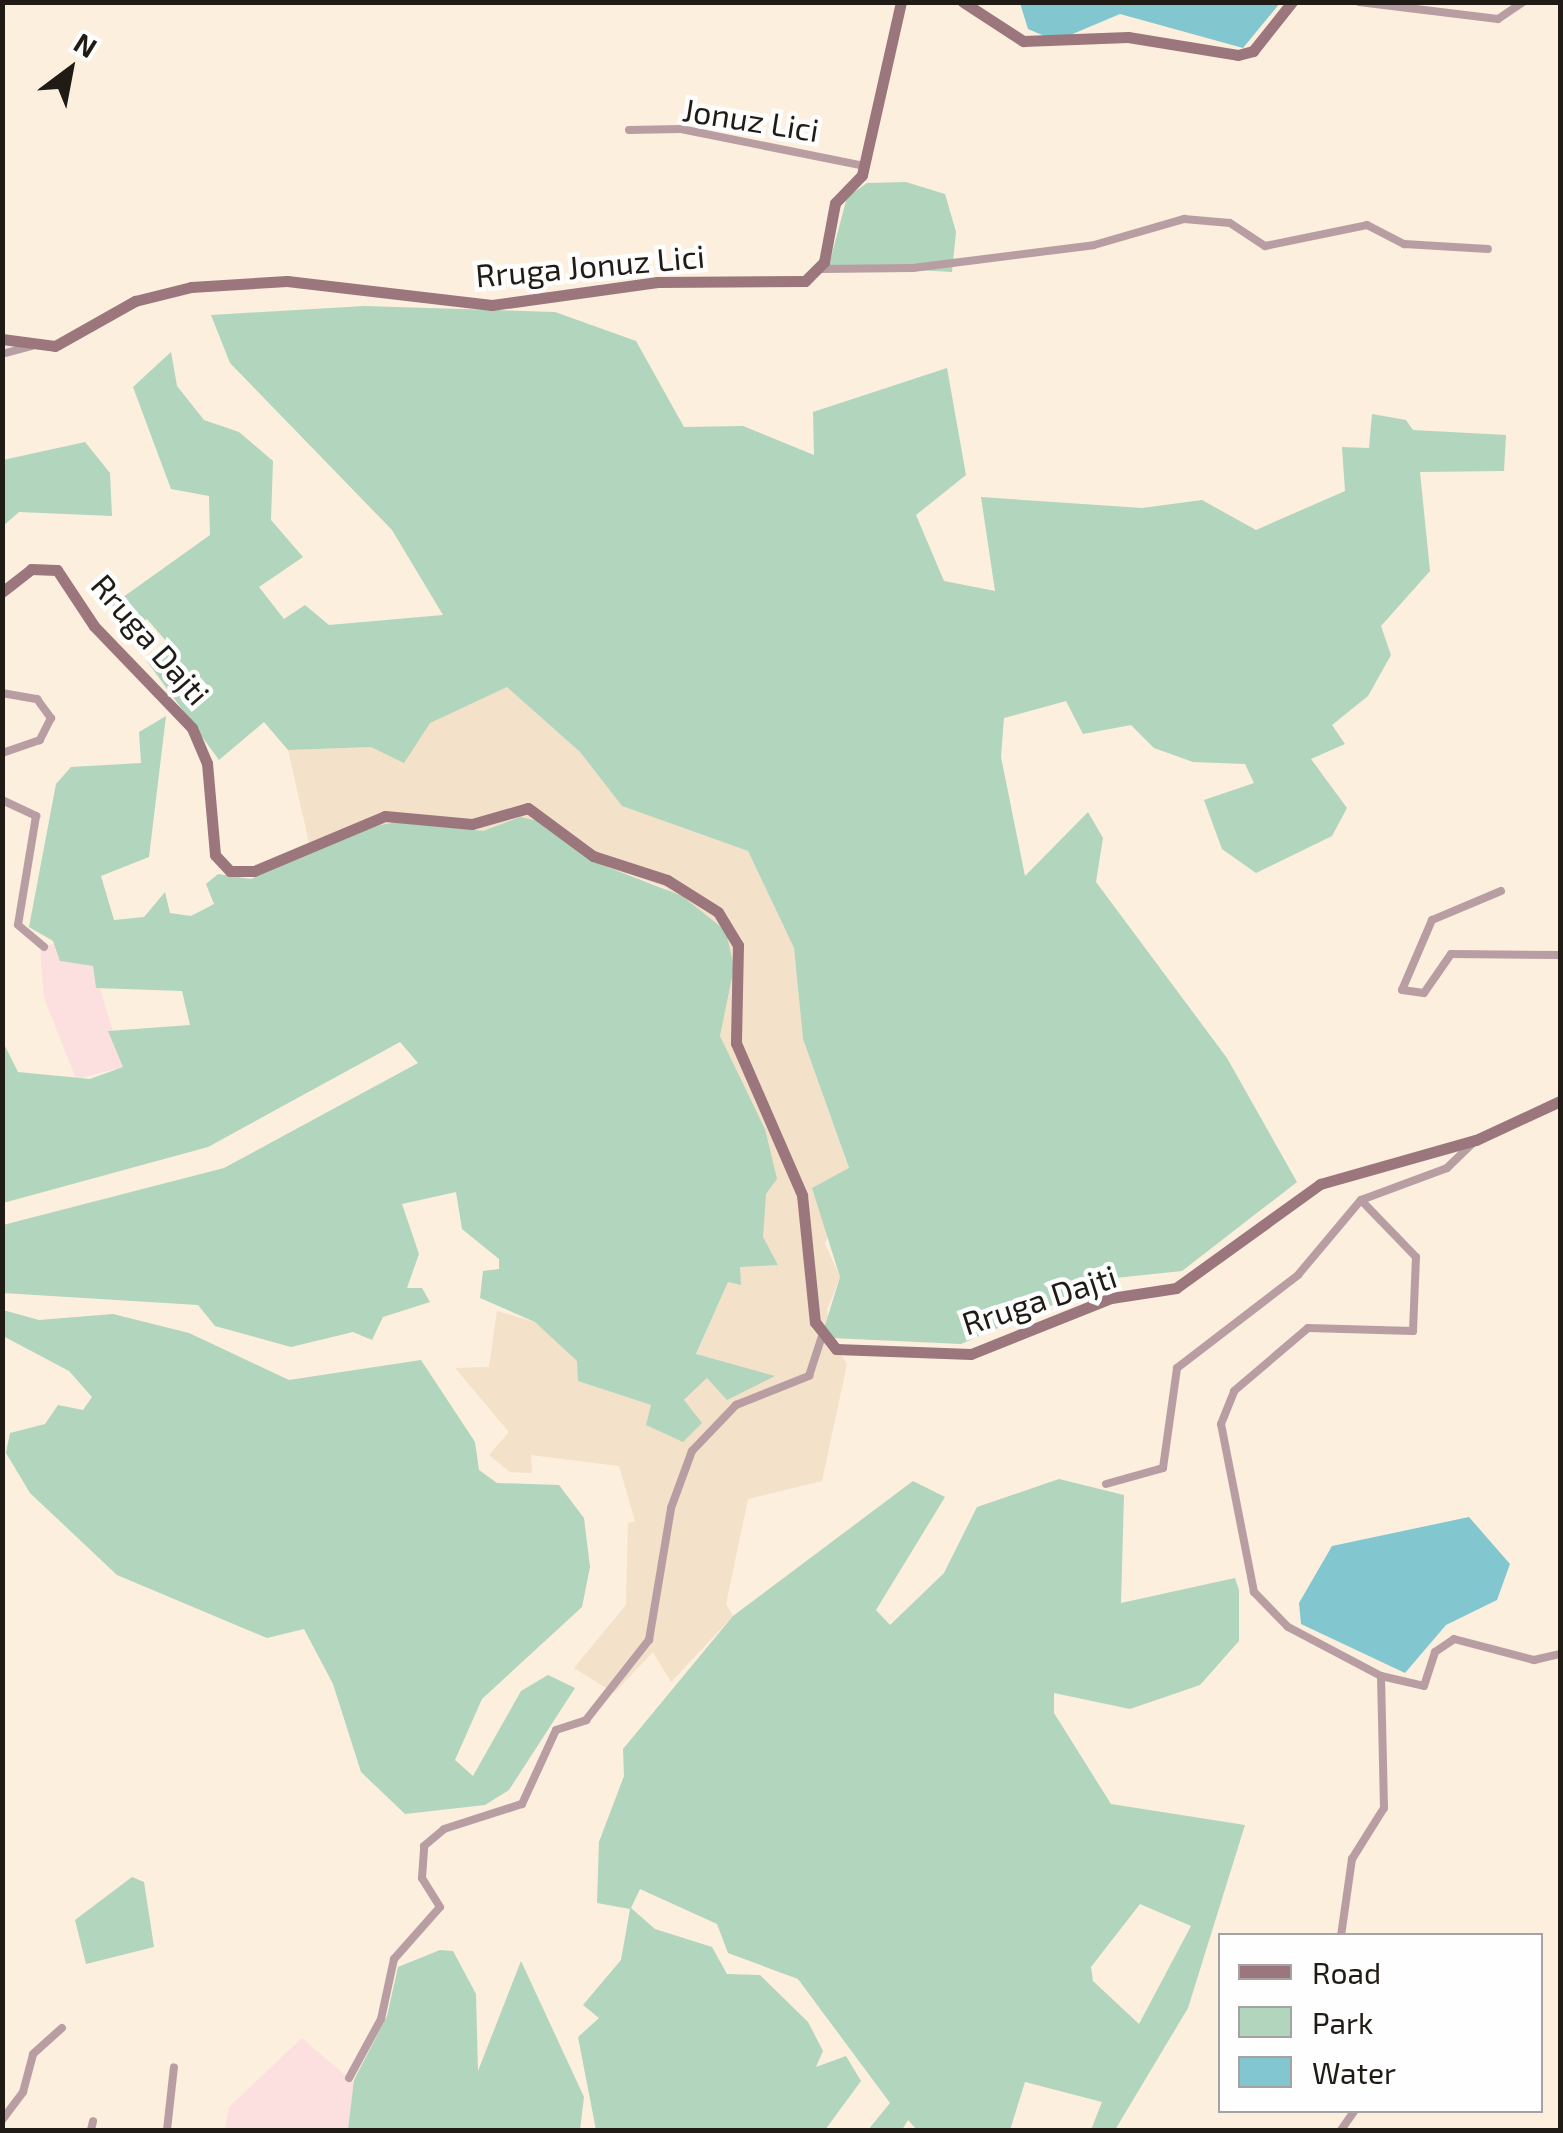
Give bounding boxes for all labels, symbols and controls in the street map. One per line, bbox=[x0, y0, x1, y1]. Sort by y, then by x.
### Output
north arrow bbox=[20, 20, 120, 120]
text: N bbox=[68, 25, 103, 64]
street label: Jonuz Lici bbox=[680, 89, 822, 149]
street label: Rruga Jonuz Lici bbox=[473, 236, 707, 294]
street label: Rruga Dajti bbox=[84, 566, 218, 712]
street label: Rruga Dajti bbox=[957, 1256, 1121, 1342]
legend bbox=[1218, 1933, 1543, 2113]
text: Road bbox=[1312, 1954, 1381, 1990]
text: Park bbox=[1312, 2004, 1373, 2040]
text: Water bbox=[1312, 2054, 1396, 2090]

